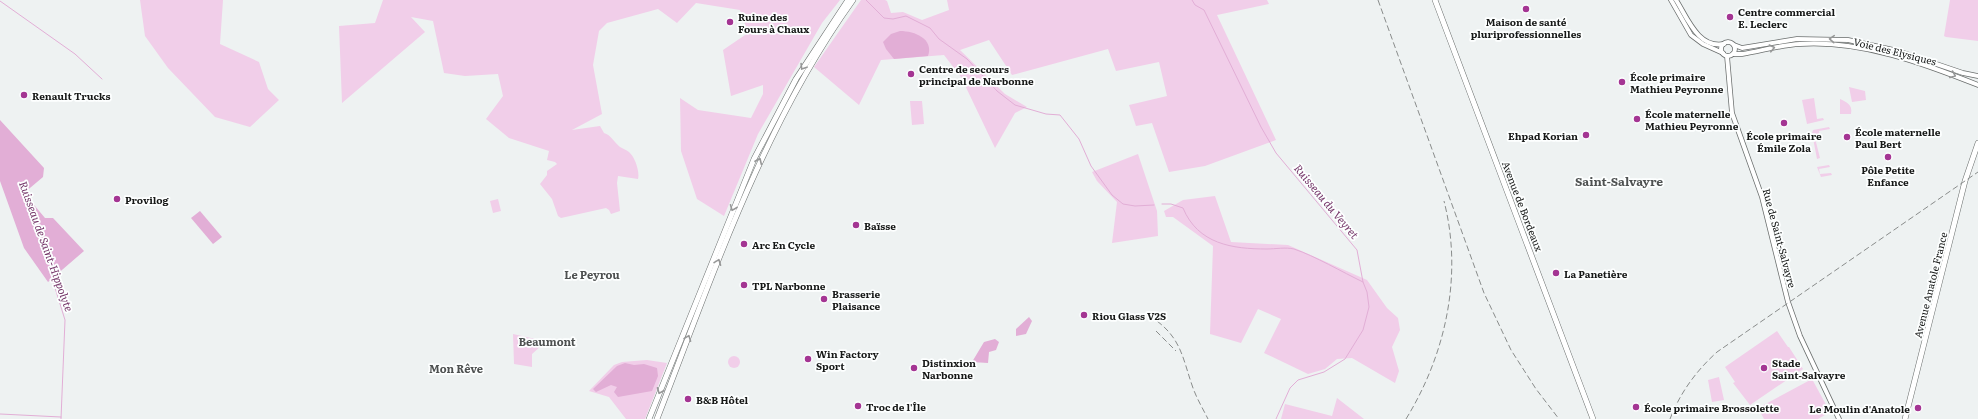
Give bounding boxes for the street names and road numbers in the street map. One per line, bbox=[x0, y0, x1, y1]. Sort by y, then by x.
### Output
street label: Voie des Elysiques bbox=[1852, 33, 1938, 69]
street label: Avenue de Bordeaux bbox=[1499, 159, 1547, 254]
street label: Rue de Saint-Salvayre bbox=[1760, 187, 1800, 289]
street label: Avenue Anatole France bbox=[1910, 230, 1950, 340]

